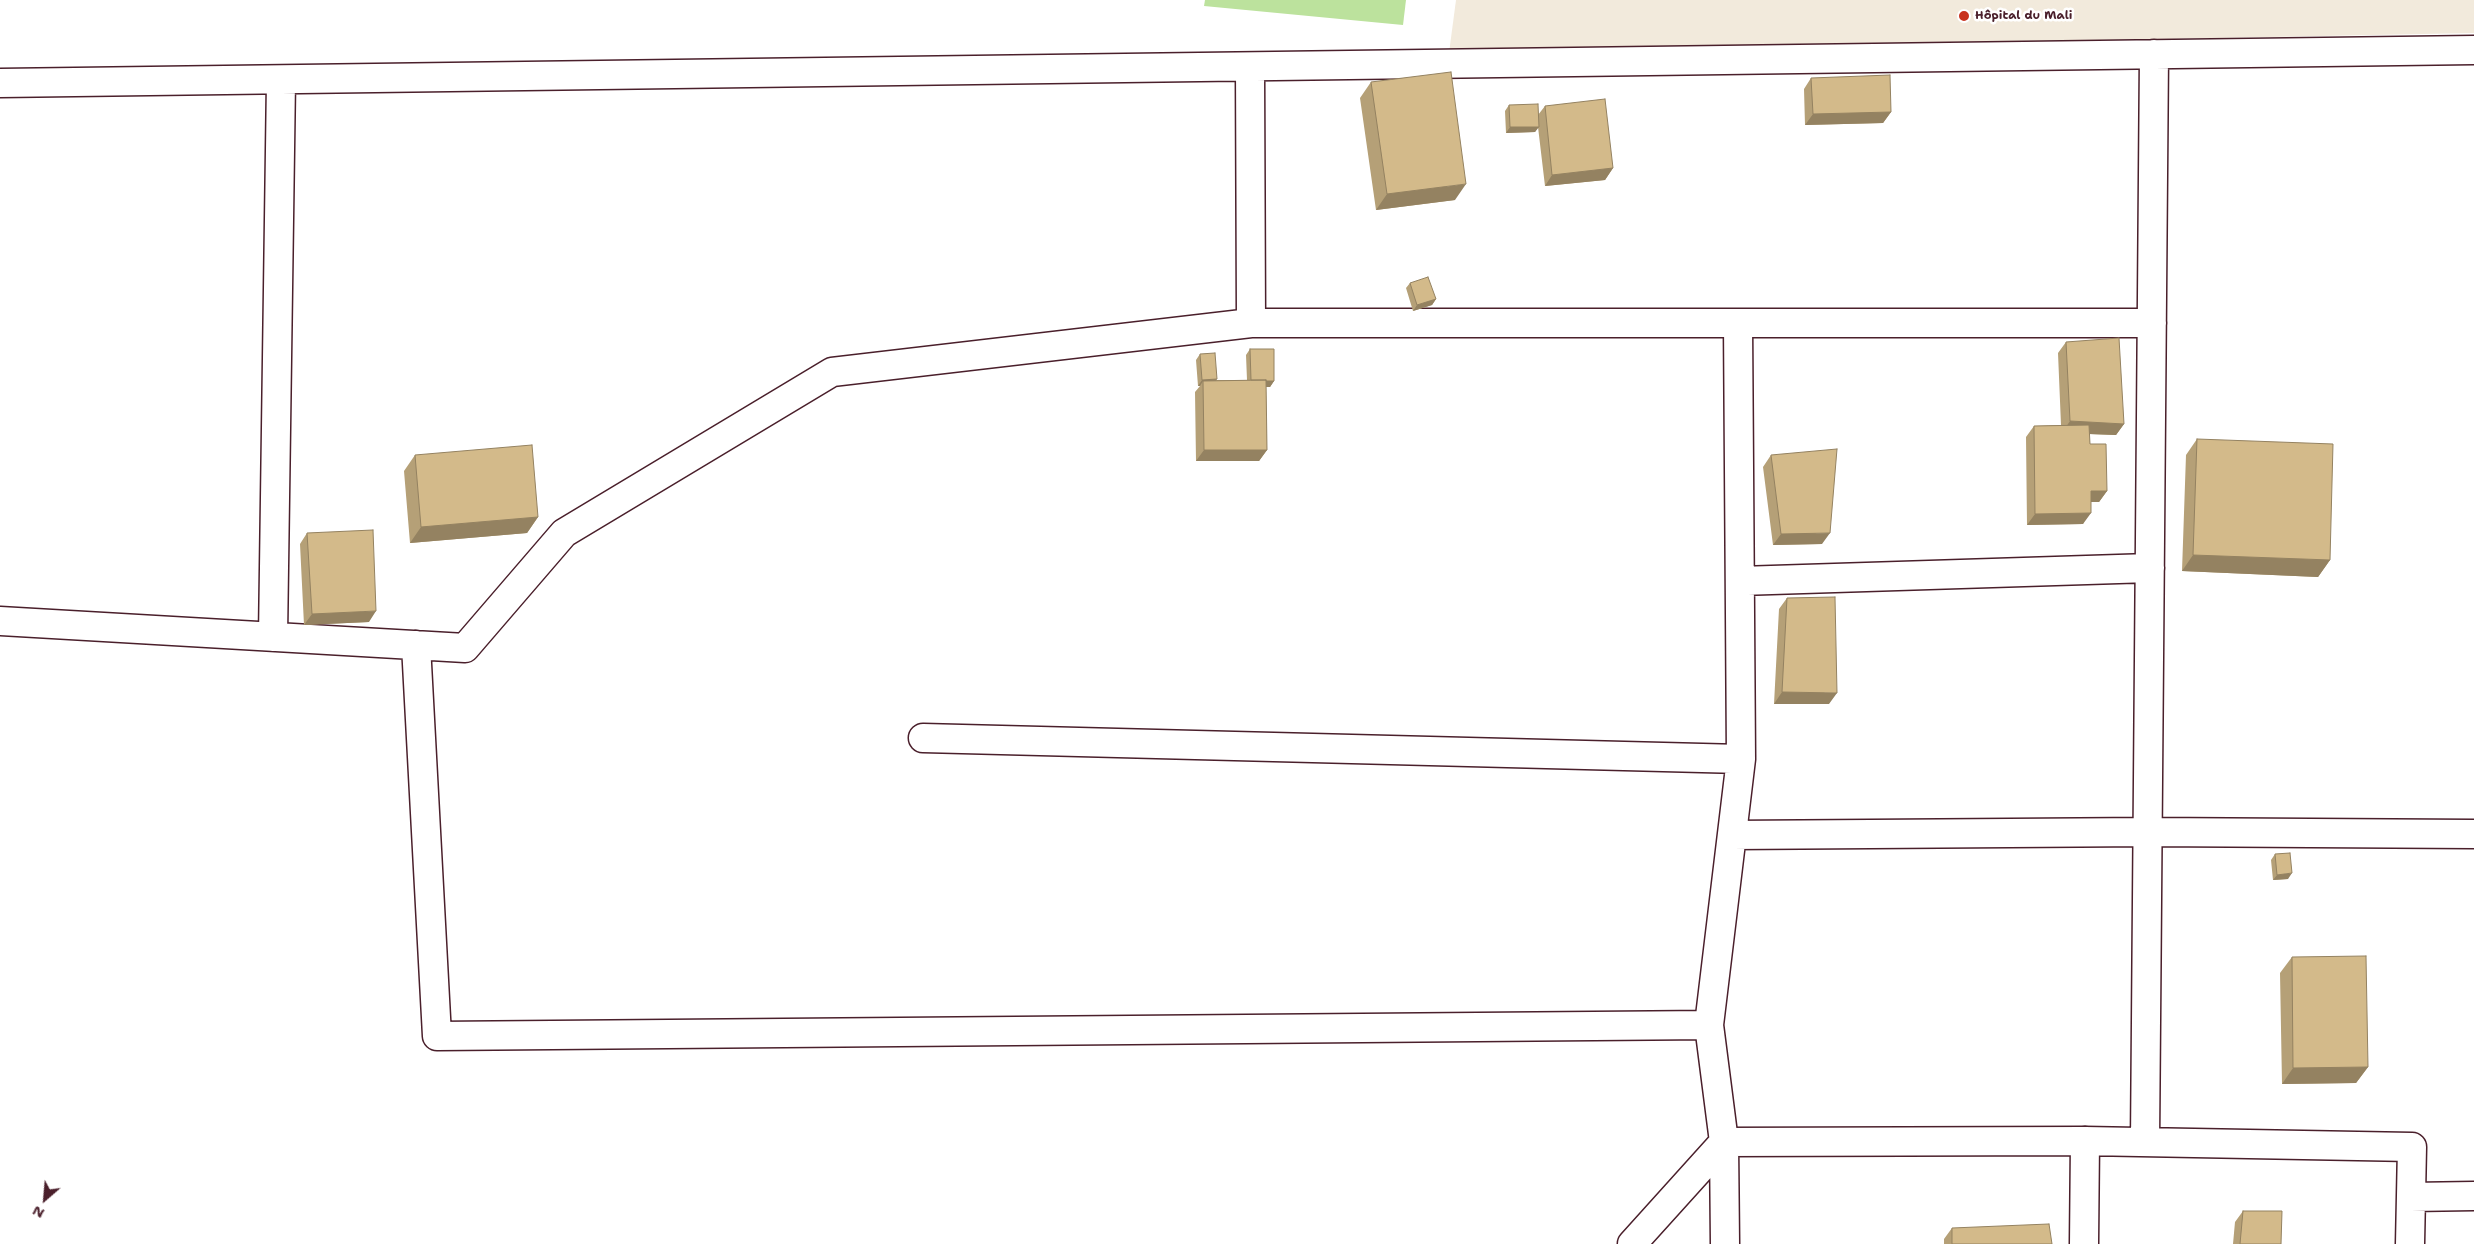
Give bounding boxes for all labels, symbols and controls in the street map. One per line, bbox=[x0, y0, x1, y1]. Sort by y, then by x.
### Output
marker: Hôpital du Mali bbox=[1957, 9, 1971, 23]
place label: Hôpital du Mali bbox=[1975, 9, 2072, 23]
north arrow bbox=[20, 1174, 70, 1224]
text: N bbox=[29, 1202, 47, 1223]

